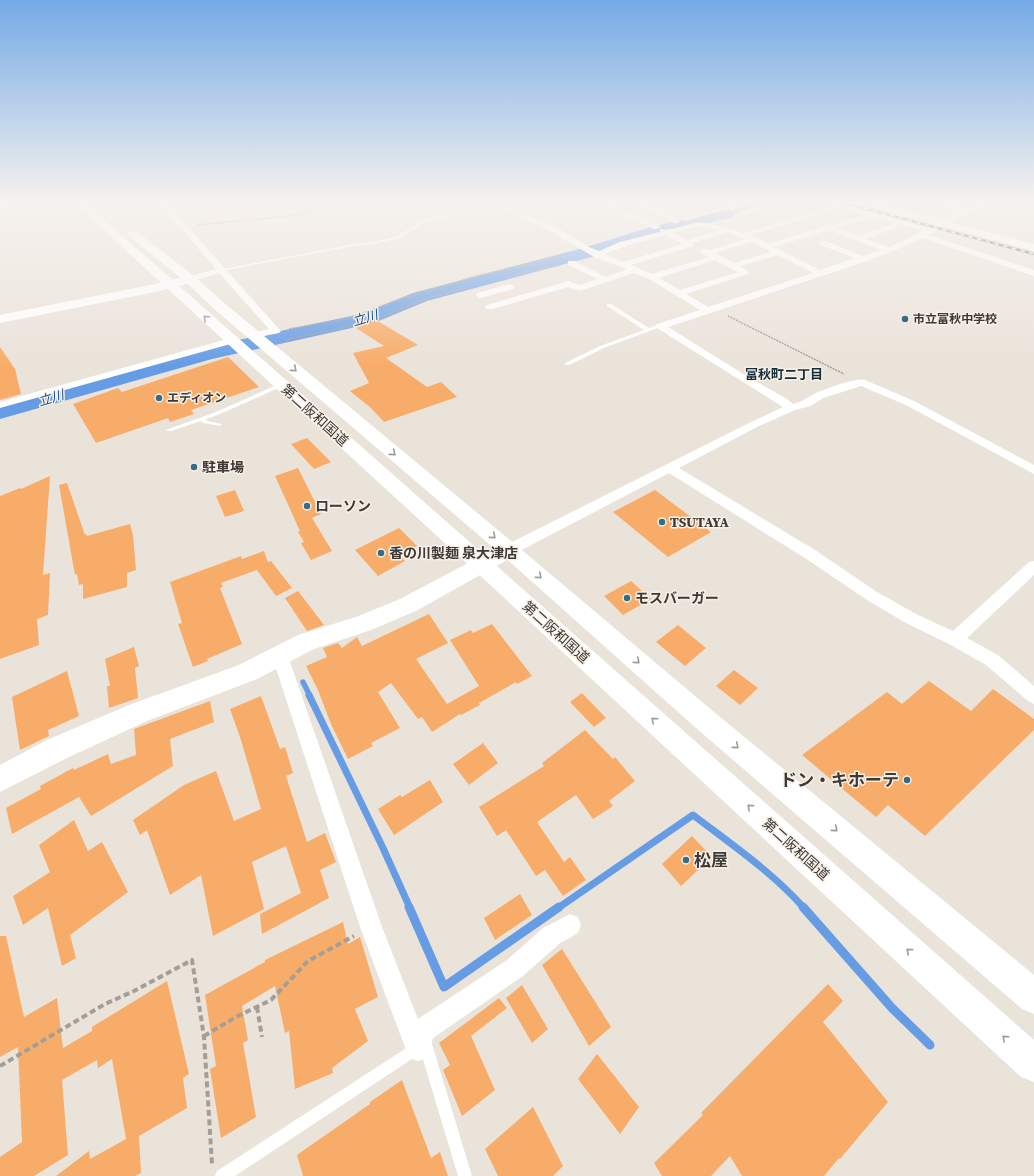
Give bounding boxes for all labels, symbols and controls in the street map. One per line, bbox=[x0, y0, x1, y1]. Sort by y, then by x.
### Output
water label: 立川 bbox=[350, 305, 382, 330]
place label: 市立富秋中学校 bbox=[913, 311, 997, 327]
marker: 市立富秋中学校 bbox=[900, 314, 910, 324]
one-way arrow bbox=[203, 315, 210, 322]
one-way arrow bbox=[289, 365, 296, 372]
district label: 富秋町二丁目 bbox=[745, 366, 823, 383]
street label: 第二阪和国道 bbox=[277, 379, 353, 451]
water label: 立川 bbox=[36, 386, 68, 410]
place label: エディオン bbox=[167, 390, 226, 406]
marker: エディオン bbox=[154, 393, 164, 403]
one-way arrow bbox=[389, 448, 396, 455]
place label: 駐車場 bbox=[202, 457, 244, 477]
marker: 駐車場 bbox=[189, 462, 199, 472]
place label: ローソン bbox=[315, 496, 371, 516]
marker: ローソン bbox=[302, 501, 312, 511]
place label: TSUTAYA bbox=[670, 512, 730, 532]
marker: TSUTAYA bbox=[657, 517, 667, 527]
one-way arrow bbox=[488, 532, 495, 539]
place label: 香の川製麺 泉大津店 bbox=[389, 543, 518, 563]
marker: 香の川製麺 泉大津店 bbox=[376, 548, 386, 558]
one-way arrow bbox=[534, 571, 541, 578]
place label: モスバーガー bbox=[635, 588, 719, 608]
marker: モスバーガー bbox=[622, 593, 632, 603]
street label: 第二阪和国道 bbox=[518, 596, 594, 668]
one-way arrow bbox=[632, 656, 640, 664]
one-way arrow bbox=[651, 718, 658, 725]
one-way arrow bbox=[731, 741, 738, 748]
place label: ドン・キホーテ bbox=[780, 768, 899, 792]
marker: ドン・キホーテ bbox=[902, 775, 912, 785]
one-way arrow bbox=[747, 804, 755, 812]
street label: 第二阪和国道 bbox=[758, 813, 834, 885]
one-way arrow bbox=[830, 825, 838, 832]
place label: 松屋 bbox=[694, 848, 728, 872]
marker: 松屋 bbox=[681, 855, 691, 865]
one-way arrow bbox=[906, 948, 913, 955]
one-way arrow bbox=[1002, 1035, 1010, 1043]

